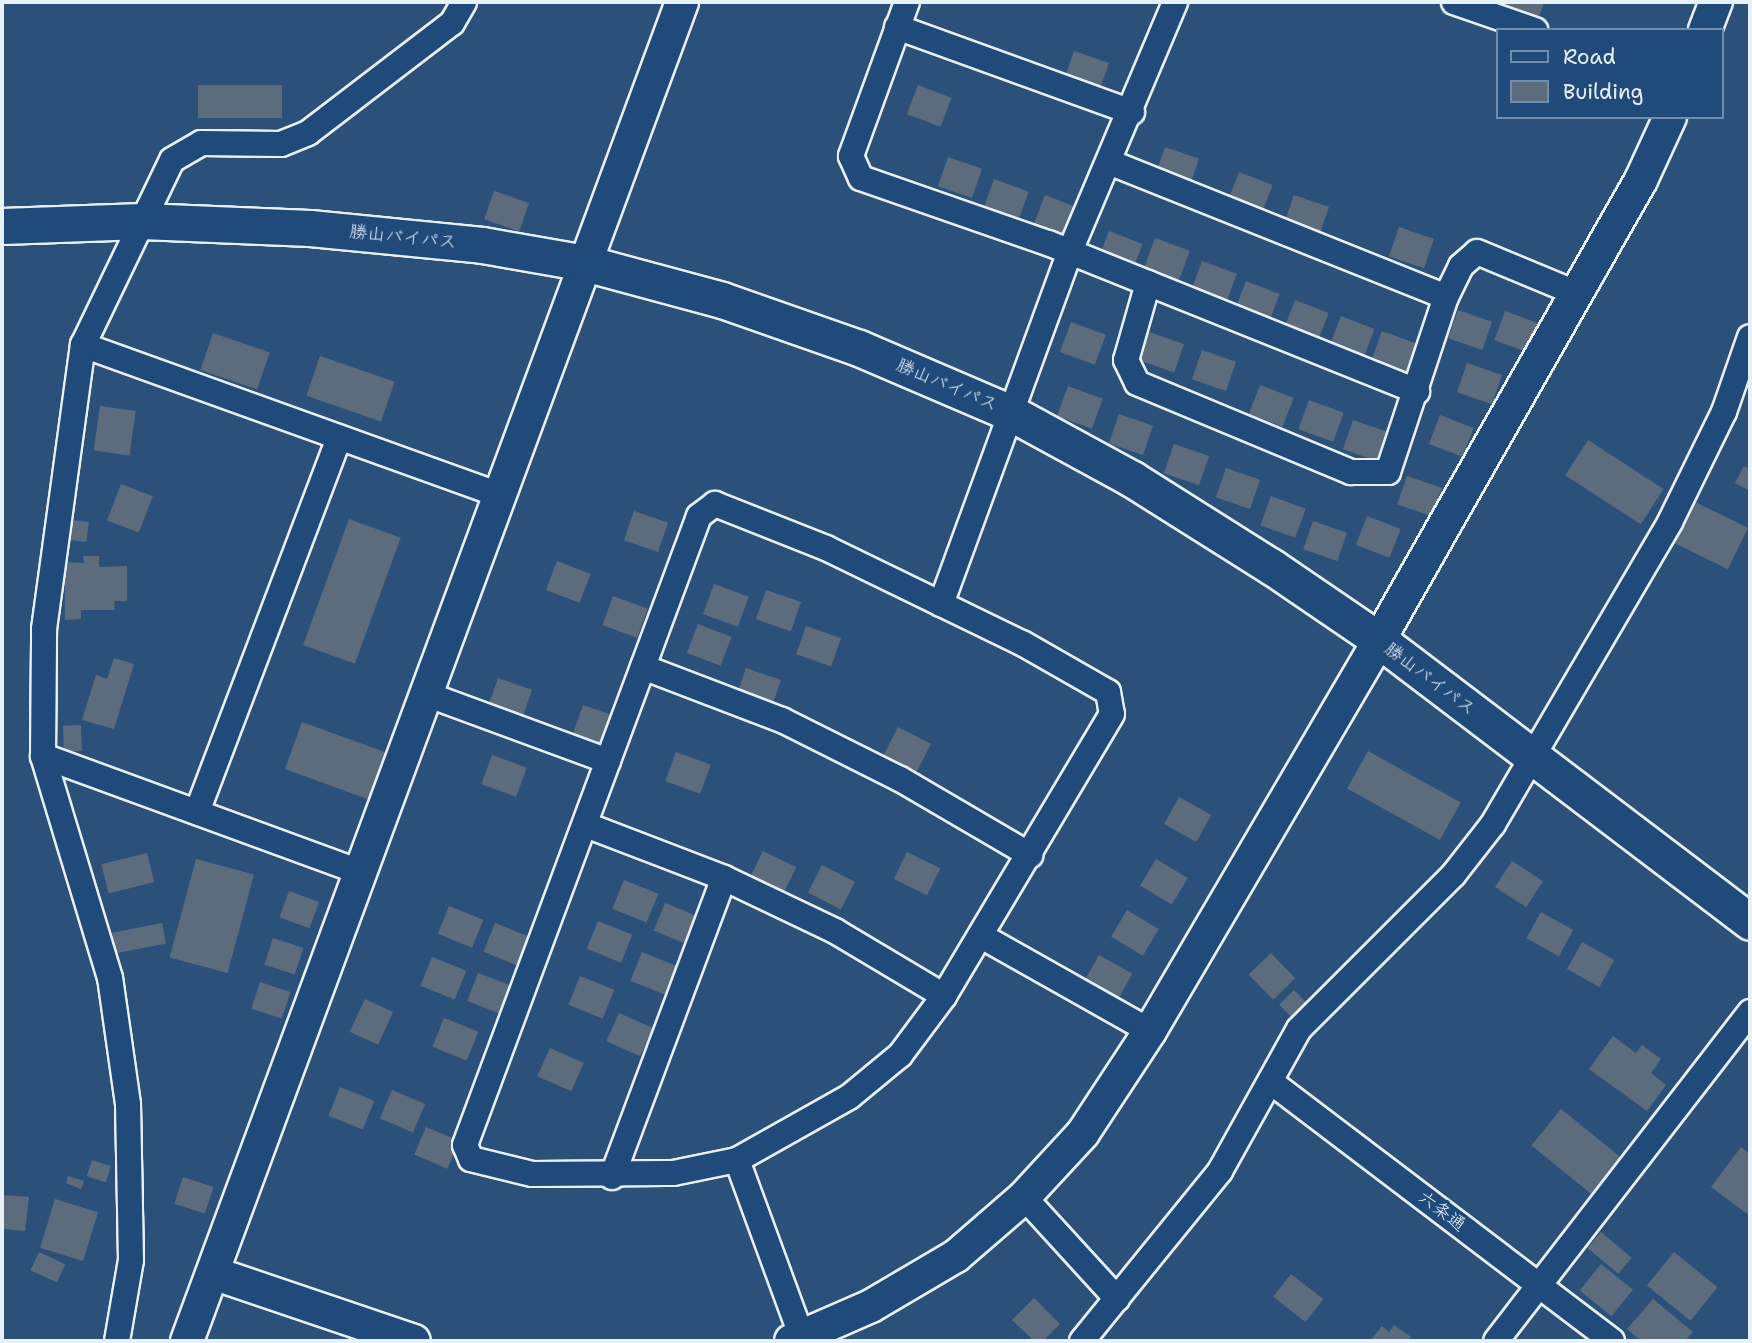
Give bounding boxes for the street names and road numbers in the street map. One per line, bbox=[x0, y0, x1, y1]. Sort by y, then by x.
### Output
street label: 勝山バイパス bbox=[348, 221, 458, 253]
street label: 勝山バイパス bbox=[893, 354, 1001, 416]
street label: 勝山バイパス bbox=[1380, 638, 1480, 720]
street label: 六条通 bbox=[1414, 1186, 1470, 1236]

